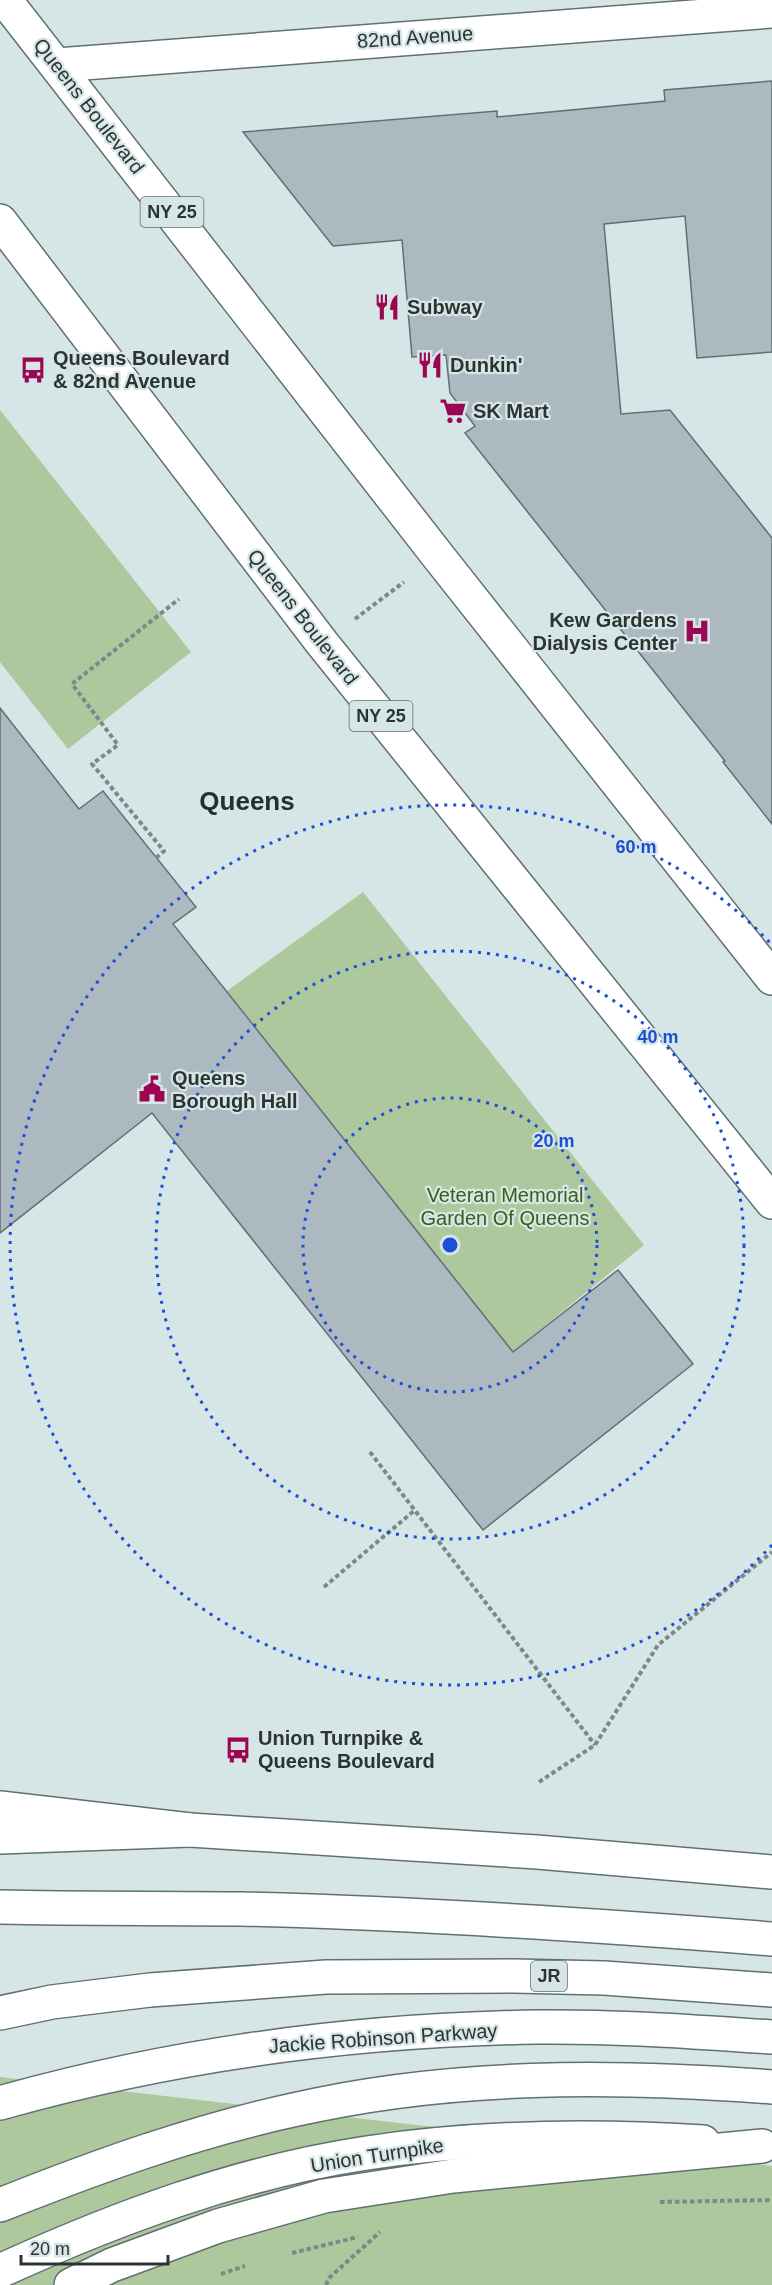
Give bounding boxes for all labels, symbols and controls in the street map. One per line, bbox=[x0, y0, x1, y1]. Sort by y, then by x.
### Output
street label: 82nd Avenue bbox=[356, 22, 474, 52]
street label: Queens Boulevard bbox=[29, 34, 149, 178]
road number: NY 25 bbox=[140, 197, 204, 227]
restaurant icon: Subway bbox=[372, 292, 402, 322]
place label: Subway bbox=[407, 296, 483, 318]
place label: Queens Boulevard & 82nd Avenue bbox=[53, 347, 230, 392]
restaurant icon: Dunkin' bbox=[415, 350, 445, 380]
place label: Dunkin' bbox=[450, 354, 523, 376]
bus stop icon: Queens Boulevard & 82nd Avenue bbox=[18, 355, 48, 385]
supermarket icon: SK Mart bbox=[438, 396, 468, 426]
place label: SK Mart bbox=[473, 400, 549, 422]
street label: Queens Boulevard bbox=[243, 545, 363, 689]
place label: Kew Gardens Dialysis Center bbox=[532, 609, 677, 654]
hospital icon: Kew Gardens Dialysis Center bbox=[682, 616, 712, 646]
road number: NY 25 bbox=[350, 701, 412, 731]
district label: Queens bbox=[199, 786, 295, 816]
text: 60 m bbox=[615, 837, 657, 857]
text: 40 m bbox=[637, 1027, 679, 1047]
place label: Queens Borough Hall bbox=[172, 1067, 298, 1112]
public building icon: Queens Borough Hall bbox=[137, 1074, 167, 1104]
text: 20 m bbox=[533, 1131, 575, 1151]
park label: Veteran Memorial Garden Of Queens bbox=[421, 1184, 589, 1229]
centre of rings bbox=[440, 1235, 460, 1255]
place label: Union Turnpike & Queens Boulevard bbox=[258, 1727, 435, 1772]
bus stop icon: Union Turnpike & Queens Boulevard bbox=[223, 1735, 253, 1765]
road number: JR bbox=[531, 1961, 567, 1991]
street label: Jackie Robinson Parkway bbox=[268, 2019, 498, 2057]
street label: Union Turnpike bbox=[309, 2134, 445, 2176]
scale bar bbox=[21, 2228, 168, 2266]
text: 20 m bbox=[30, 2239, 70, 2259]

